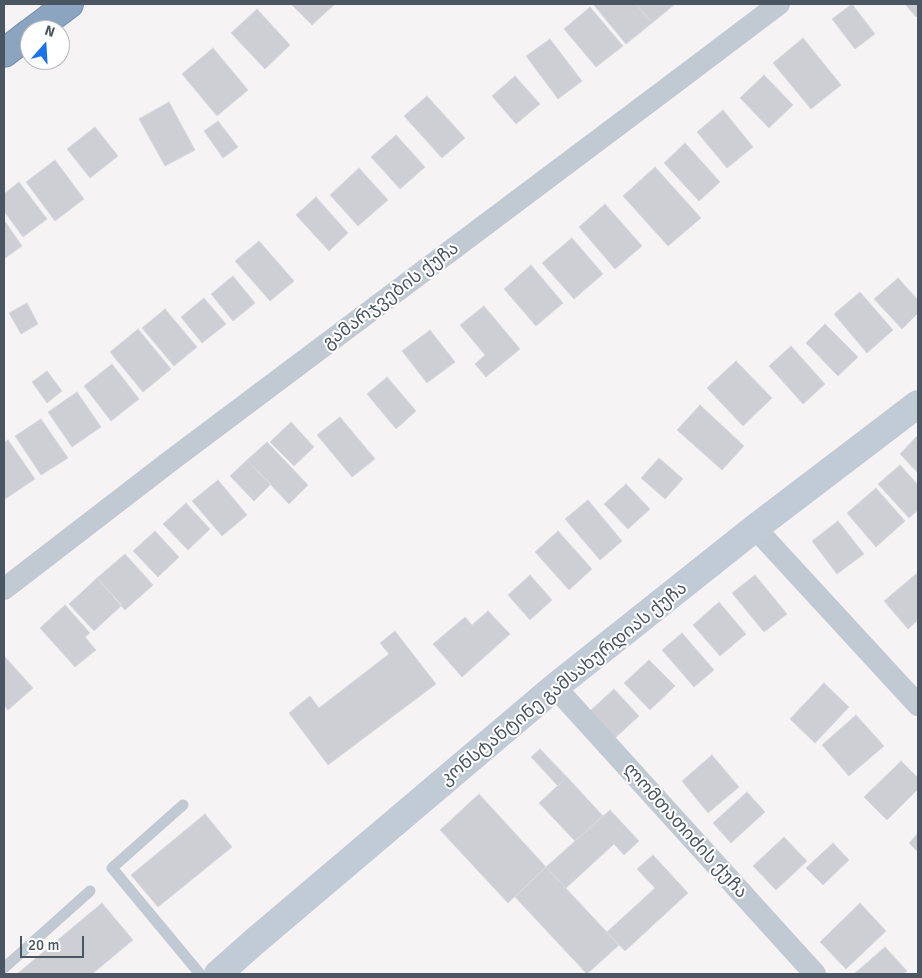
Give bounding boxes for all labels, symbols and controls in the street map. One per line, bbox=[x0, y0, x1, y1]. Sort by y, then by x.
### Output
north arrow bbox=[20, 20, 70, 70]
text: N bbox=[42, 22, 57, 41]
street label: გამარჯვების ქუჩა bbox=[319, 238, 463, 354]
street label: კონსტანტინე გამსახურდიას ქუჩა bbox=[436, 578, 692, 790]
street label: ლომთათიძის ქუჩა bbox=[618, 759, 752, 903]
scale bar bbox=[22, 926, 86, 958]
text: 20 m bbox=[28, 936, 59, 954]

